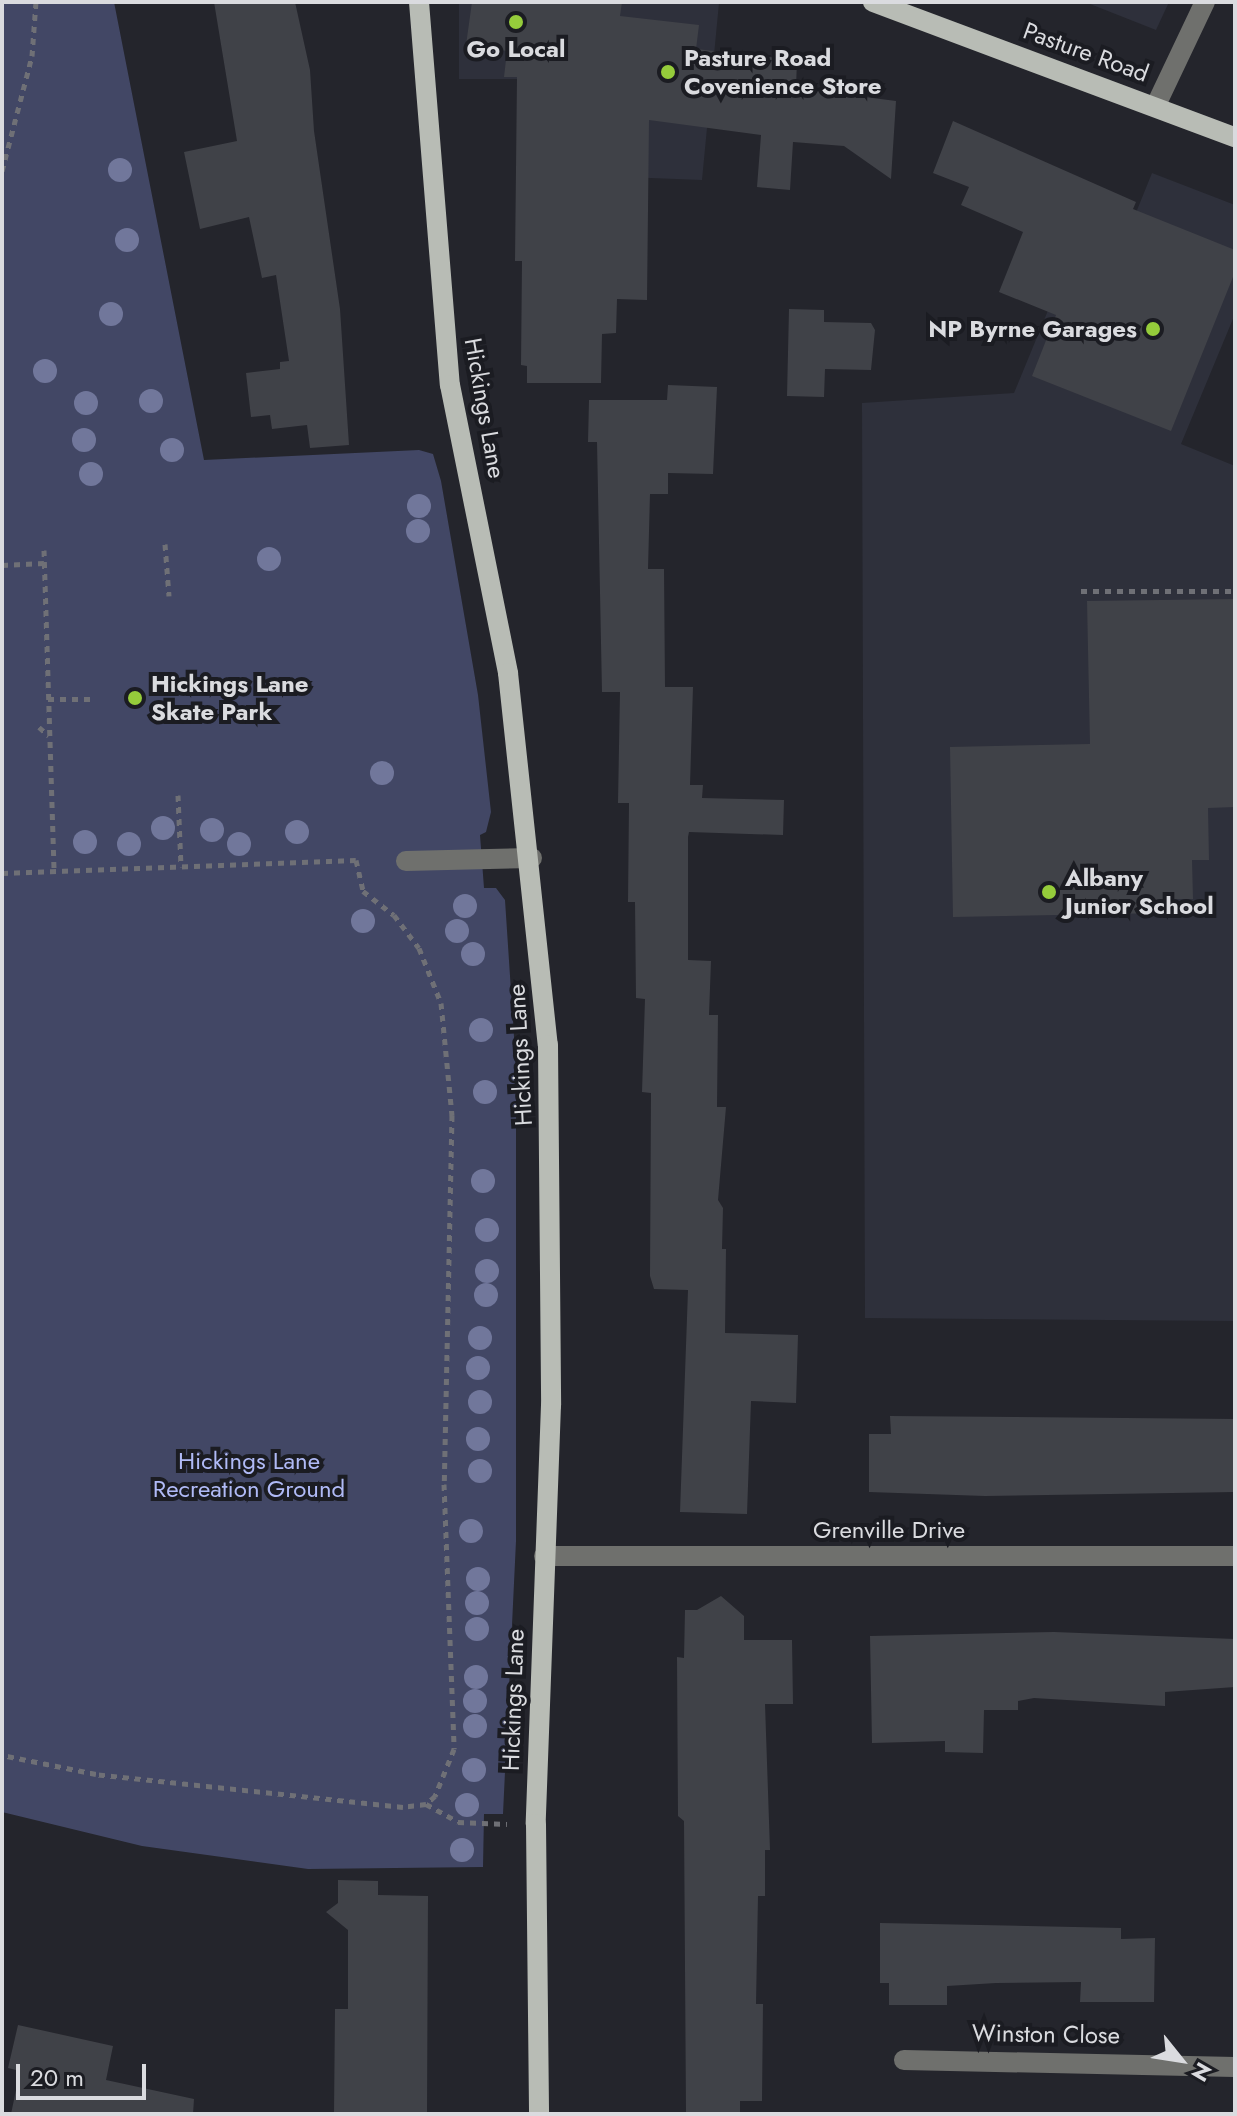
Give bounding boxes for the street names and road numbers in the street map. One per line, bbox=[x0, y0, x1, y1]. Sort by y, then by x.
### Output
street label: Pasture Road bbox=[1019, 16, 1153, 88]
street label: Hickings Lane bbox=[458, 336, 512, 480]
street label: Hickings Lane bbox=[502, 983, 538, 1127]
street label: Grenville Drive bbox=[813, 1516, 965, 1544]
street label: Hickings Lane bbox=[496, 1628, 530, 1772]
street label: Winston Close bbox=[972, 2018, 1120, 2050]

